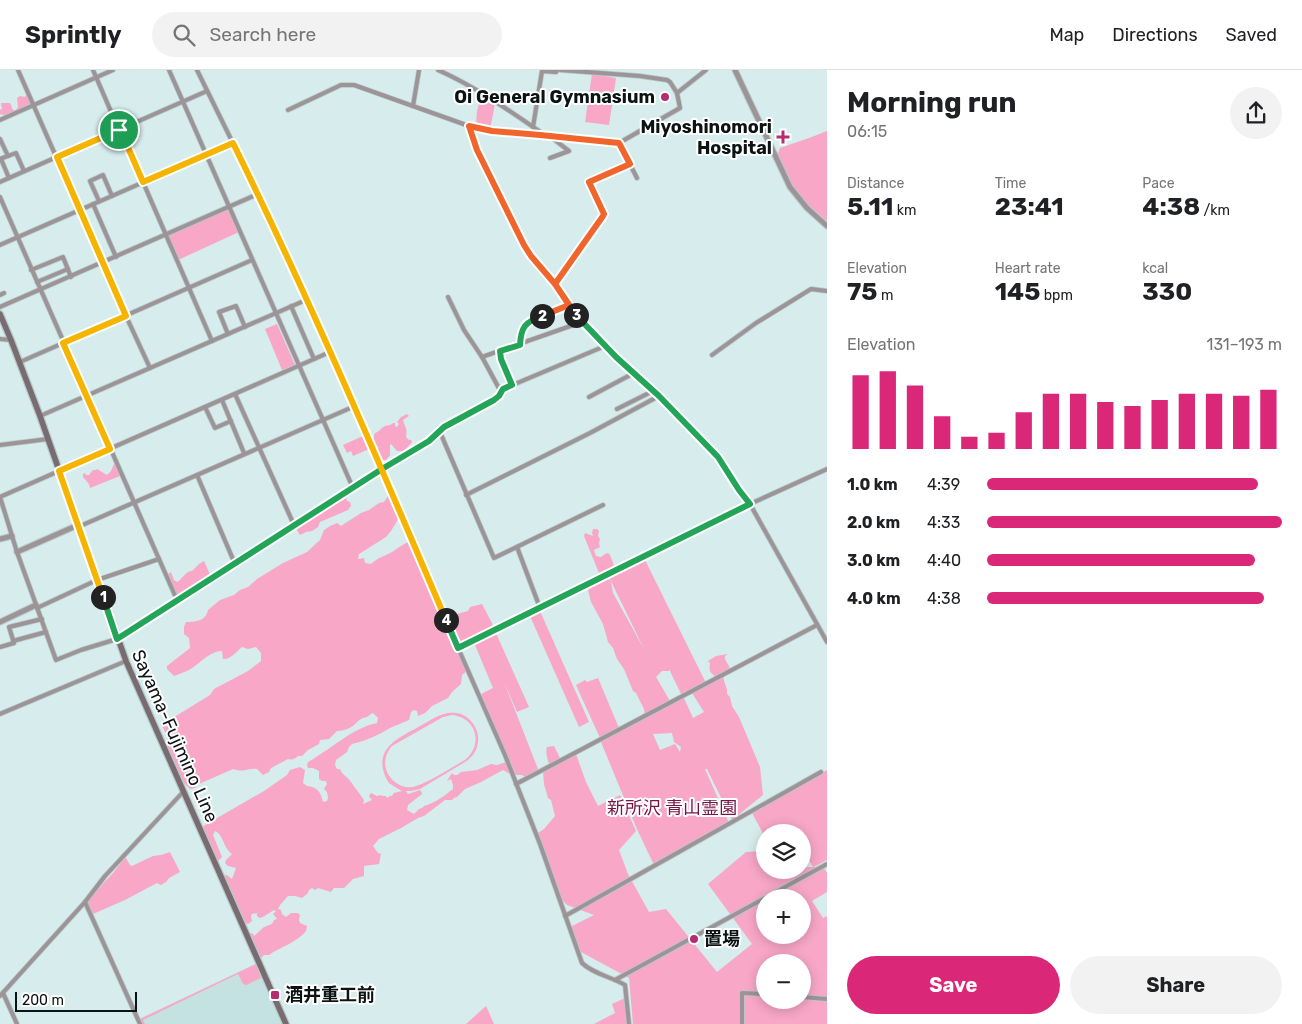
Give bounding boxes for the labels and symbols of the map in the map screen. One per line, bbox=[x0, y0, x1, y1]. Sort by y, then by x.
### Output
place label: Oi General Gymnasium bbox=[454, 86, 655, 108]
marker: Oi General Gymnasium bbox=[659, 91, 671, 103]
pin bbox=[98, 109, 140, 151]
place label: Miyoshinomori Hospital bbox=[640, 116, 772, 159]
marker: Miyoshinomori Hospital bbox=[776, 130, 790, 144]
pin: 3 bbox=[564, 302, 588, 328]
pin: 2 bbox=[530, 304, 554, 328]
pin: 1 bbox=[90, 584, 116, 610]
pin: 4 bbox=[434, 608, 458, 632]
street label: Sayama-Fujimino Line bbox=[127, 646, 223, 826]
park label: 新所沢 青山霊園 bbox=[607, 797, 737, 819]
place label: 置場 bbox=[704, 928, 740, 950]
marker: 置場 bbox=[688, 933, 700, 945]
place label: 酒井重工前 bbox=[285, 984, 375, 1006]
scale bar bbox=[15, 989, 138, 1012]
marker: 酒井重工前 bbox=[269, 989, 281, 1001]

